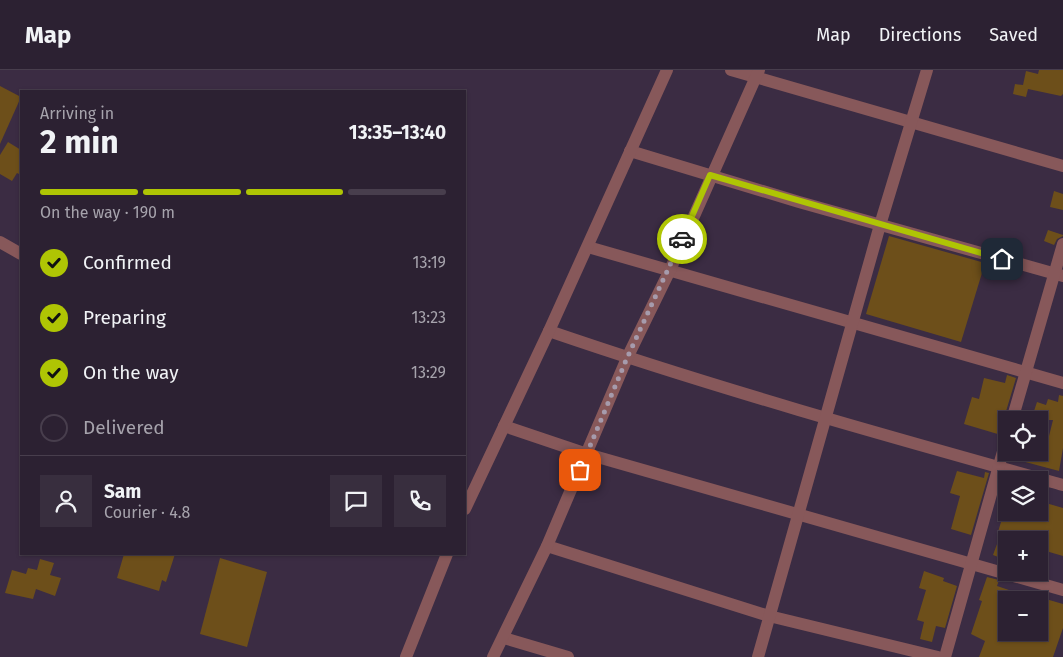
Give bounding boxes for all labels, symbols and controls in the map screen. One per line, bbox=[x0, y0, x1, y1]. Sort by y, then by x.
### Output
text: Map bbox=[25, 21, 71, 49]
text: Map bbox=[816, 24, 851, 46]
text: Directions bbox=[879, 24, 961, 46]
text: Saved bbox=[989, 24, 1038, 46]
text: Arriving in bbox=[40, 104, 114, 123]
text: 13:35–13:40 bbox=[349, 121, 446, 144]
text: 2 min bbox=[40, 123, 119, 161]
text: On the way · 190 m bbox=[40, 203, 175, 222]
courier bbox=[657, 214, 707, 264]
icon: car bbox=[668, 225, 696, 253]
pin bbox=[981, 238, 1023, 280]
icon: home bbox=[988, 245, 1016, 273]
icon: check bbox=[40, 249, 68, 277]
text: Confirmed bbox=[83, 251, 172, 274]
text: 13:19 bbox=[413, 253, 446, 272]
icon: check bbox=[40, 304, 68, 332]
text: Preparing bbox=[83, 306, 166, 329]
text: 13:23 bbox=[411, 308, 446, 327]
icon: check bbox=[40, 359, 68, 387]
text: On the way bbox=[83, 361, 179, 384]
text: 13:29 bbox=[411, 363, 446, 382]
map controls bbox=[998, 411, 1048, 641]
button: locate bbox=[998, 411, 1048, 461]
text: Delivered bbox=[83, 416, 165, 439]
pin bbox=[559, 449, 601, 491]
icon: bag bbox=[566, 456, 594, 484]
button: layers bbox=[998, 471, 1048, 521]
button: person bbox=[40, 475, 92, 527]
button: chat bbox=[330, 475, 382, 527]
button: phone bbox=[394, 475, 446, 527]
text: Sam bbox=[104, 480, 141, 503]
text: Courier · 4.8 bbox=[104, 503, 190, 522]
button: + bbox=[998, 531, 1048, 581]
button: − bbox=[998, 591, 1048, 641]

